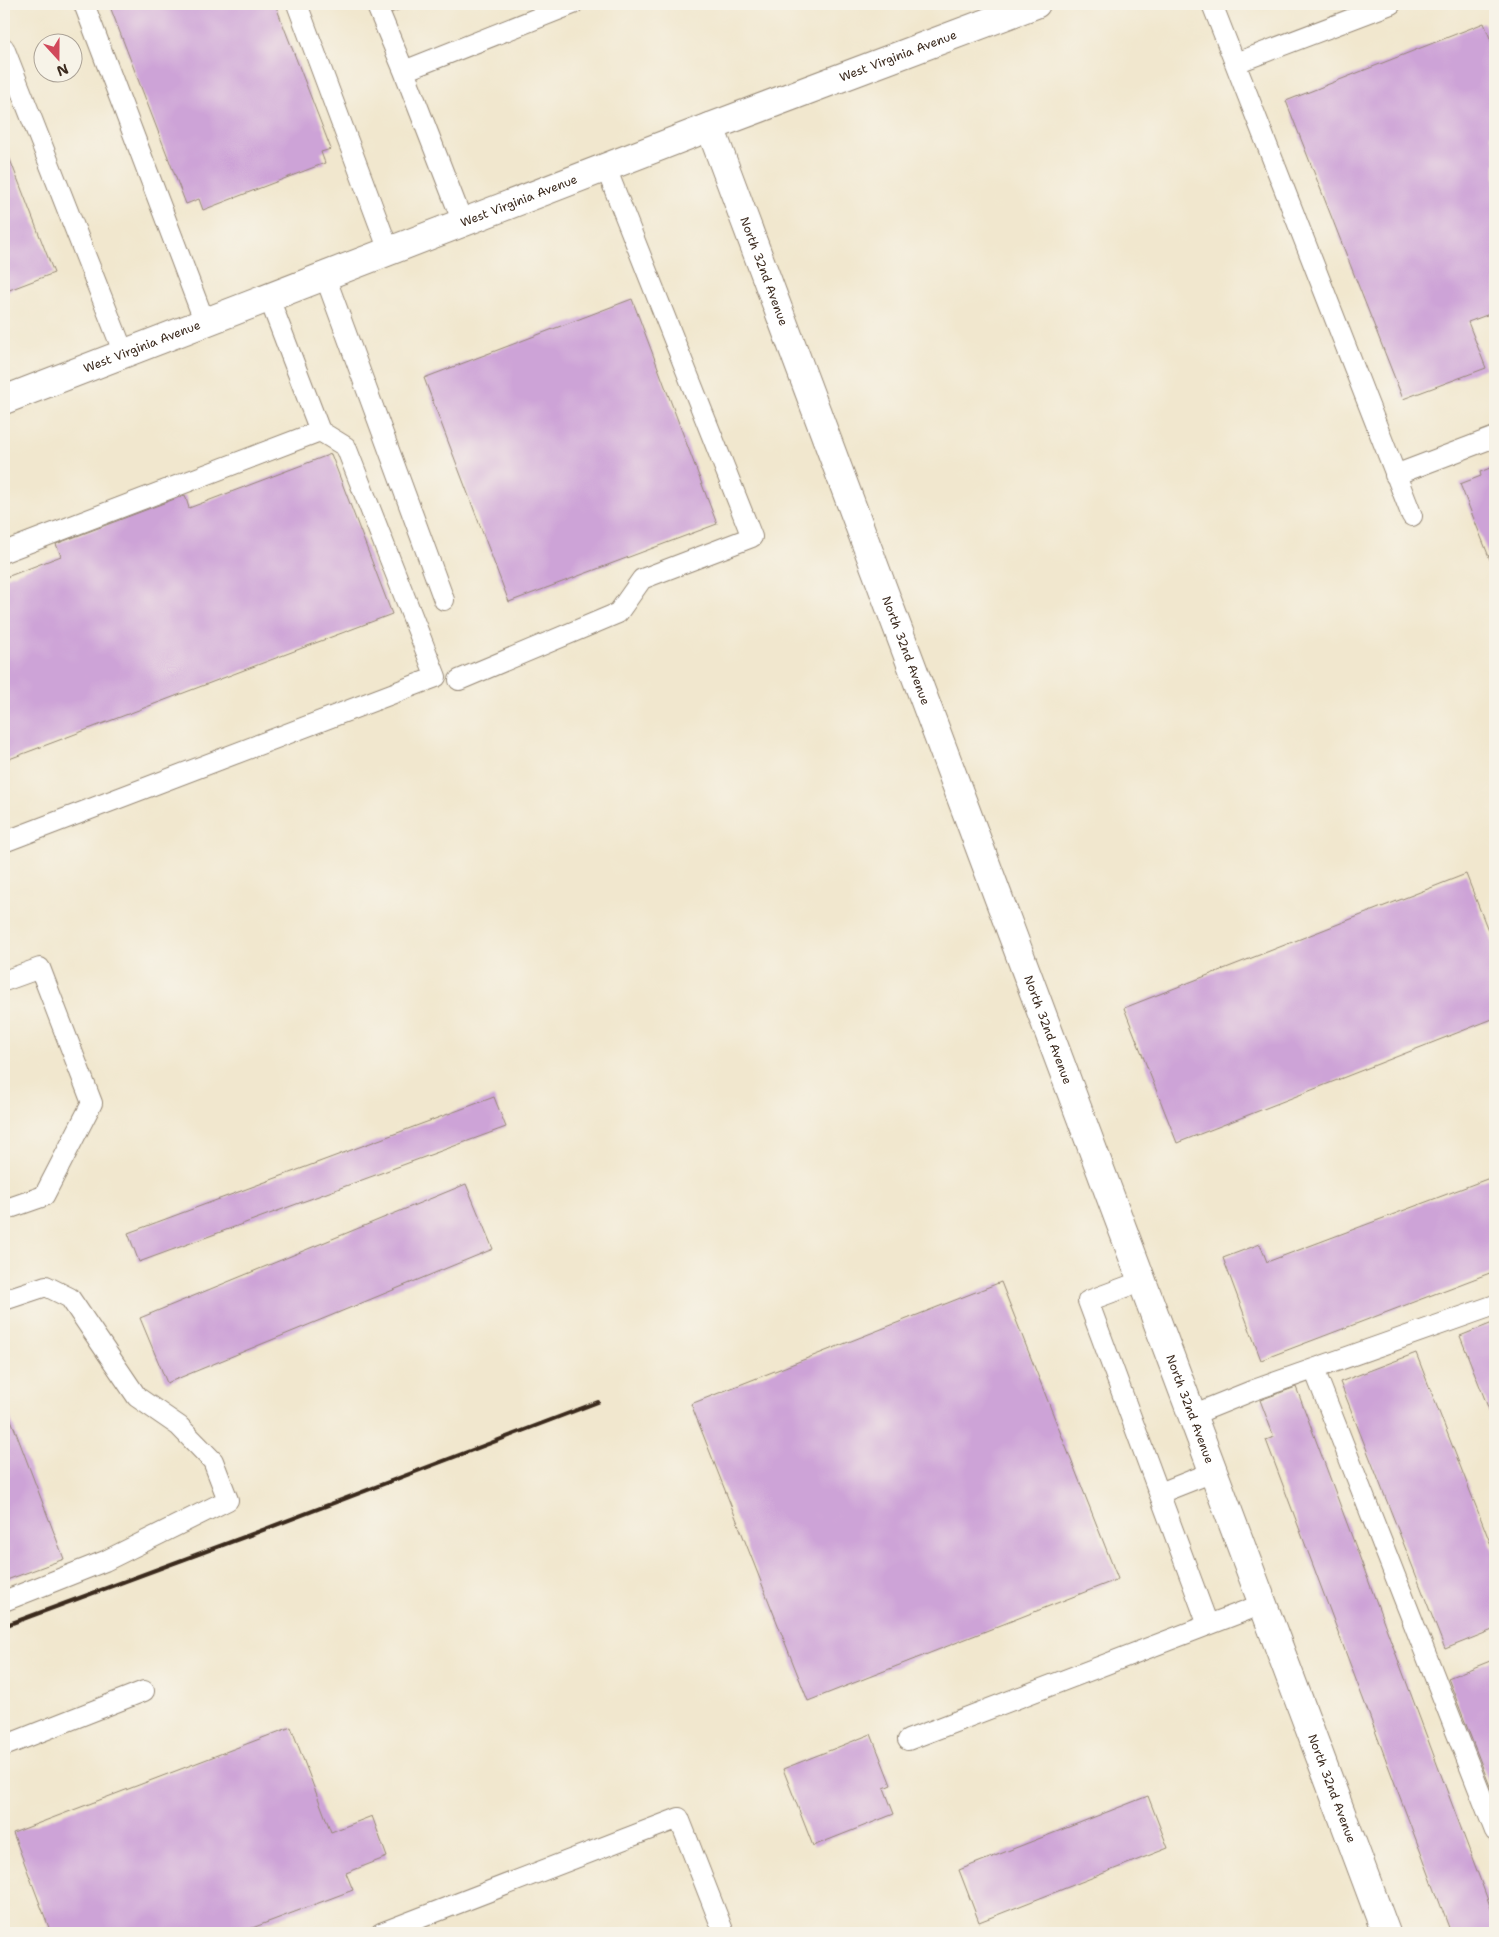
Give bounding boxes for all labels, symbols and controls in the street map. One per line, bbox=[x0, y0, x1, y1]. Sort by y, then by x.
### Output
street label: West Virginia Avenue bbox=[837, 27, 959, 85]
north arrow bbox=[32, 32, 82, 82]
text: N bbox=[54, 60, 71, 81]
street label: West Virginia Avenue bbox=[458, 171, 580, 231]
street label: North 32nd Avenue bbox=[736, 215, 792, 328]
street label: West Virginia Avenue bbox=[81, 317, 203, 376]
street label: North 32nd Avenue bbox=[878, 594, 934, 707]
street label: North 32nd Avenue bbox=[1020, 973, 1076, 1087]
street label: North 32nd Avenue bbox=[1162, 1352, 1218, 1466]
street label: North 32nd Avenue bbox=[1304, 1732, 1360, 1845]

